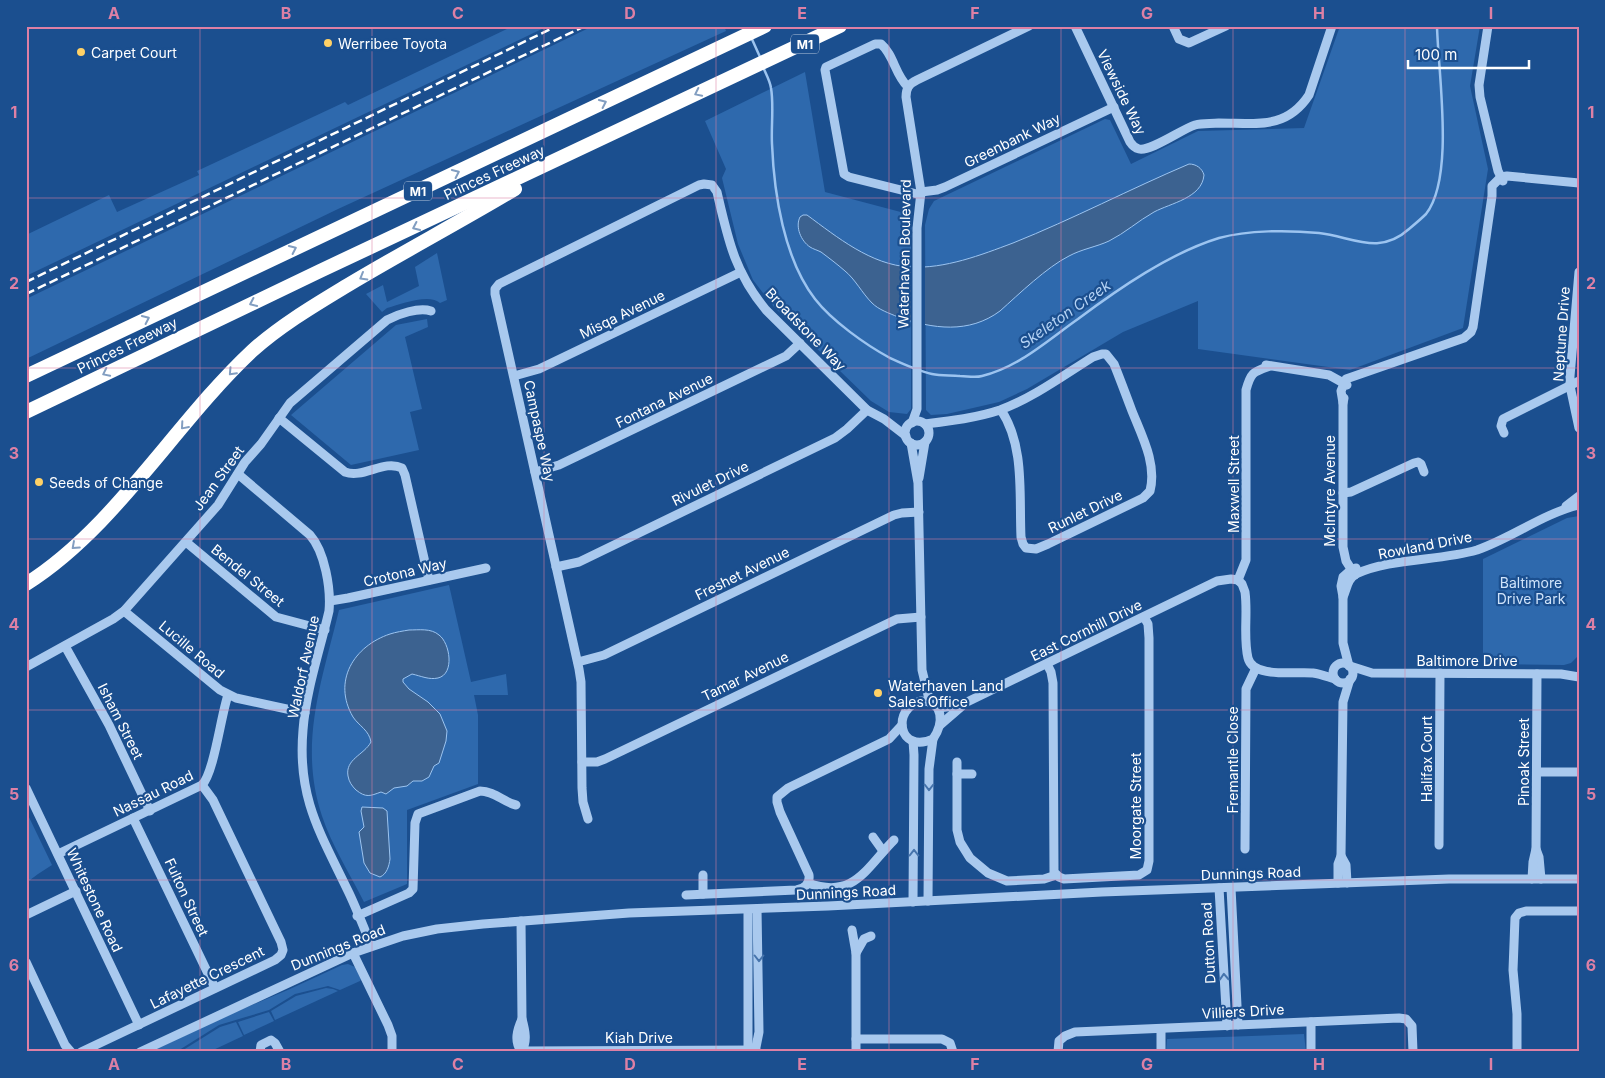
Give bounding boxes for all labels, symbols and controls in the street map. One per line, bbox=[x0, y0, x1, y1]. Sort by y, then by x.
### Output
text: A bbox=[108, 3, 120, 23]
text: B bbox=[281, 3, 291, 23]
text: C bbox=[452, 3, 464, 23]
text: D bbox=[624, 3, 636, 23]
text: E bbox=[797, 3, 807, 23]
text: F bbox=[970, 3, 980, 23]
text: G bbox=[1141, 3, 1153, 23]
text: H bbox=[1313, 3, 1325, 23]
text: I bbox=[1489, 3, 1493, 23]
road number: M1 bbox=[791, 34, 819, 54]
place label: Werribee Toyota bbox=[338, 35, 447, 52]
marker: Werribee Toyota bbox=[322, 37, 334, 49]
scale bar bbox=[1408, 38, 1529, 70]
place label: Carpet Court bbox=[91, 44, 177, 61]
text: 100 m bbox=[1415, 45, 1457, 64]
marker: Carpet Court bbox=[75, 46, 87, 58]
street label: Viewside Way bbox=[1094, 47, 1150, 137]
one-way arrow bbox=[694, 87, 703, 98]
one-way arrow bbox=[597, 100, 606, 110]
text: 1 bbox=[11, 102, 17, 122]
text: 1 bbox=[1588, 102, 1594, 122]
street label: Greenbank Way bbox=[961, 109, 1063, 171]
street label: Princes Freeway bbox=[441, 141, 547, 203]
one-way arrow bbox=[450, 169, 459, 179]
street label: Waterhaven Boulevard bbox=[894, 179, 914, 329]
road number: M1 bbox=[404, 182, 432, 200]
one-way arrow bbox=[412, 220, 421, 231]
one-way arrow bbox=[288, 245, 297, 256]
one-way arrow bbox=[359, 270, 368, 280]
text: 2 bbox=[9, 273, 19, 293]
text: 2 bbox=[1586, 273, 1596, 293]
water label: Skeleton Creek bbox=[1016, 275, 1115, 353]
street label: Broadstone Way bbox=[762, 284, 850, 374]
street label: Misqa Avenue bbox=[576, 286, 668, 342]
street label: Neptune Drive bbox=[1549, 286, 1573, 382]
one-way arrow bbox=[249, 297, 258, 308]
street label: Princes Freeway bbox=[74, 313, 180, 377]
one-way arrow bbox=[141, 314, 150, 325]
one-way arrow bbox=[229, 366, 238, 375]
one-way arrow bbox=[102, 367, 111, 378]
street label: Fontana Avenue bbox=[613, 369, 715, 431]
street label: Campaspe Way bbox=[521, 379, 559, 484]
one-way arrow bbox=[181, 420, 190, 429]
street label: Maxwell Street bbox=[1225, 435, 1242, 533]
street label: McIntyre Avenue bbox=[1321, 435, 1338, 547]
street label: Jean Street bbox=[189, 442, 247, 514]
text: 3 bbox=[9, 443, 19, 463]
text: 3 bbox=[1586, 443, 1596, 463]
street label: Rivulet Drive bbox=[669, 457, 751, 509]
place label: Seeds of Change bbox=[49, 474, 163, 491]
marker: Seeds of Change bbox=[33, 476, 45, 488]
street label: Runlet Drive bbox=[1045, 486, 1125, 536]
street label: Rowland Drive bbox=[1377, 528, 1473, 562]
one-way arrow bbox=[71, 540, 80, 549]
street label: Bendel Street bbox=[208, 540, 288, 610]
street label: Freshet Avenue bbox=[692, 543, 792, 603]
street label: Crotona Way bbox=[362, 554, 449, 590]
park label: Baltimore Drive Park bbox=[1497, 574, 1566, 607]
street label: East Cornhill Drive bbox=[1028, 596, 1144, 664]
text: 4 bbox=[9, 614, 20, 634]
street label: Waldorf Avenue bbox=[284, 614, 322, 720]
text: 4 bbox=[1586, 614, 1597, 634]
street label: Lucille Road bbox=[156, 617, 228, 681]
street label: Tamar Avenue bbox=[699, 648, 791, 704]
street label: Baltimore Drive bbox=[1416, 652, 1518, 669]
place label: Waterhaven Land Sales Office bbox=[888, 677, 1004, 710]
street label: Isham Street bbox=[95, 680, 148, 762]
marker: Waterhaven Land Sales Office bbox=[872, 687, 884, 699]
street label: Fremantle Close bbox=[1224, 706, 1241, 814]
street label: Halifax Court bbox=[1418, 715, 1435, 802]
street label: Pinoak Street bbox=[1515, 718, 1532, 806]
street label: Moorgate Street bbox=[1127, 752, 1144, 859]
street label: Nassau Road bbox=[110, 766, 196, 820]
text: 5 bbox=[9, 784, 19, 804]
one-way arrow bbox=[924, 784, 934, 791]
text: 5 bbox=[1586, 784, 1596, 804]
street label: Whitestone Road bbox=[64, 845, 126, 955]
one-way arrow bbox=[909, 849, 919, 857]
street label: Fulton Street bbox=[162, 855, 213, 939]
street label: Dunnings Road bbox=[1201, 863, 1301, 883]
street label: Dunnings Road bbox=[795, 881, 897, 903]
street label: Dutton Road bbox=[1197, 902, 1219, 984]
street label: Dunnings Road bbox=[288, 920, 388, 974]
street label: Lafayette Crescent bbox=[147, 942, 267, 1012]
one-way arrow bbox=[754, 954, 764, 962]
text: 6 bbox=[9, 955, 19, 975]
text: 6 bbox=[1586, 955, 1596, 975]
one-way arrow bbox=[1219, 973, 1230, 981]
street label: Villiers Drive bbox=[1201, 1000, 1285, 1022]
street label: Kiah Drive bbox=[605, 1029, 673, 1046]
text: A bbox=[108, 1054, 120, 1074]
text: B bbox=[281, 1054, 291, 1074]
text: C bbox=[452, 1054, 464, 1074]
text: D bbox=[624, 1054, 636, 1074]
text: E bbox=[797, 1054, 807, 1074]
text: F bbox=[970, 1054, 980, 1074]
text: G bbox=[1141, 1054, 1153, 1074]
text: H bbox=[1313, 1054, 1325, 1074]
text: I bbox=[1489, 1054, 1493, 1074]

